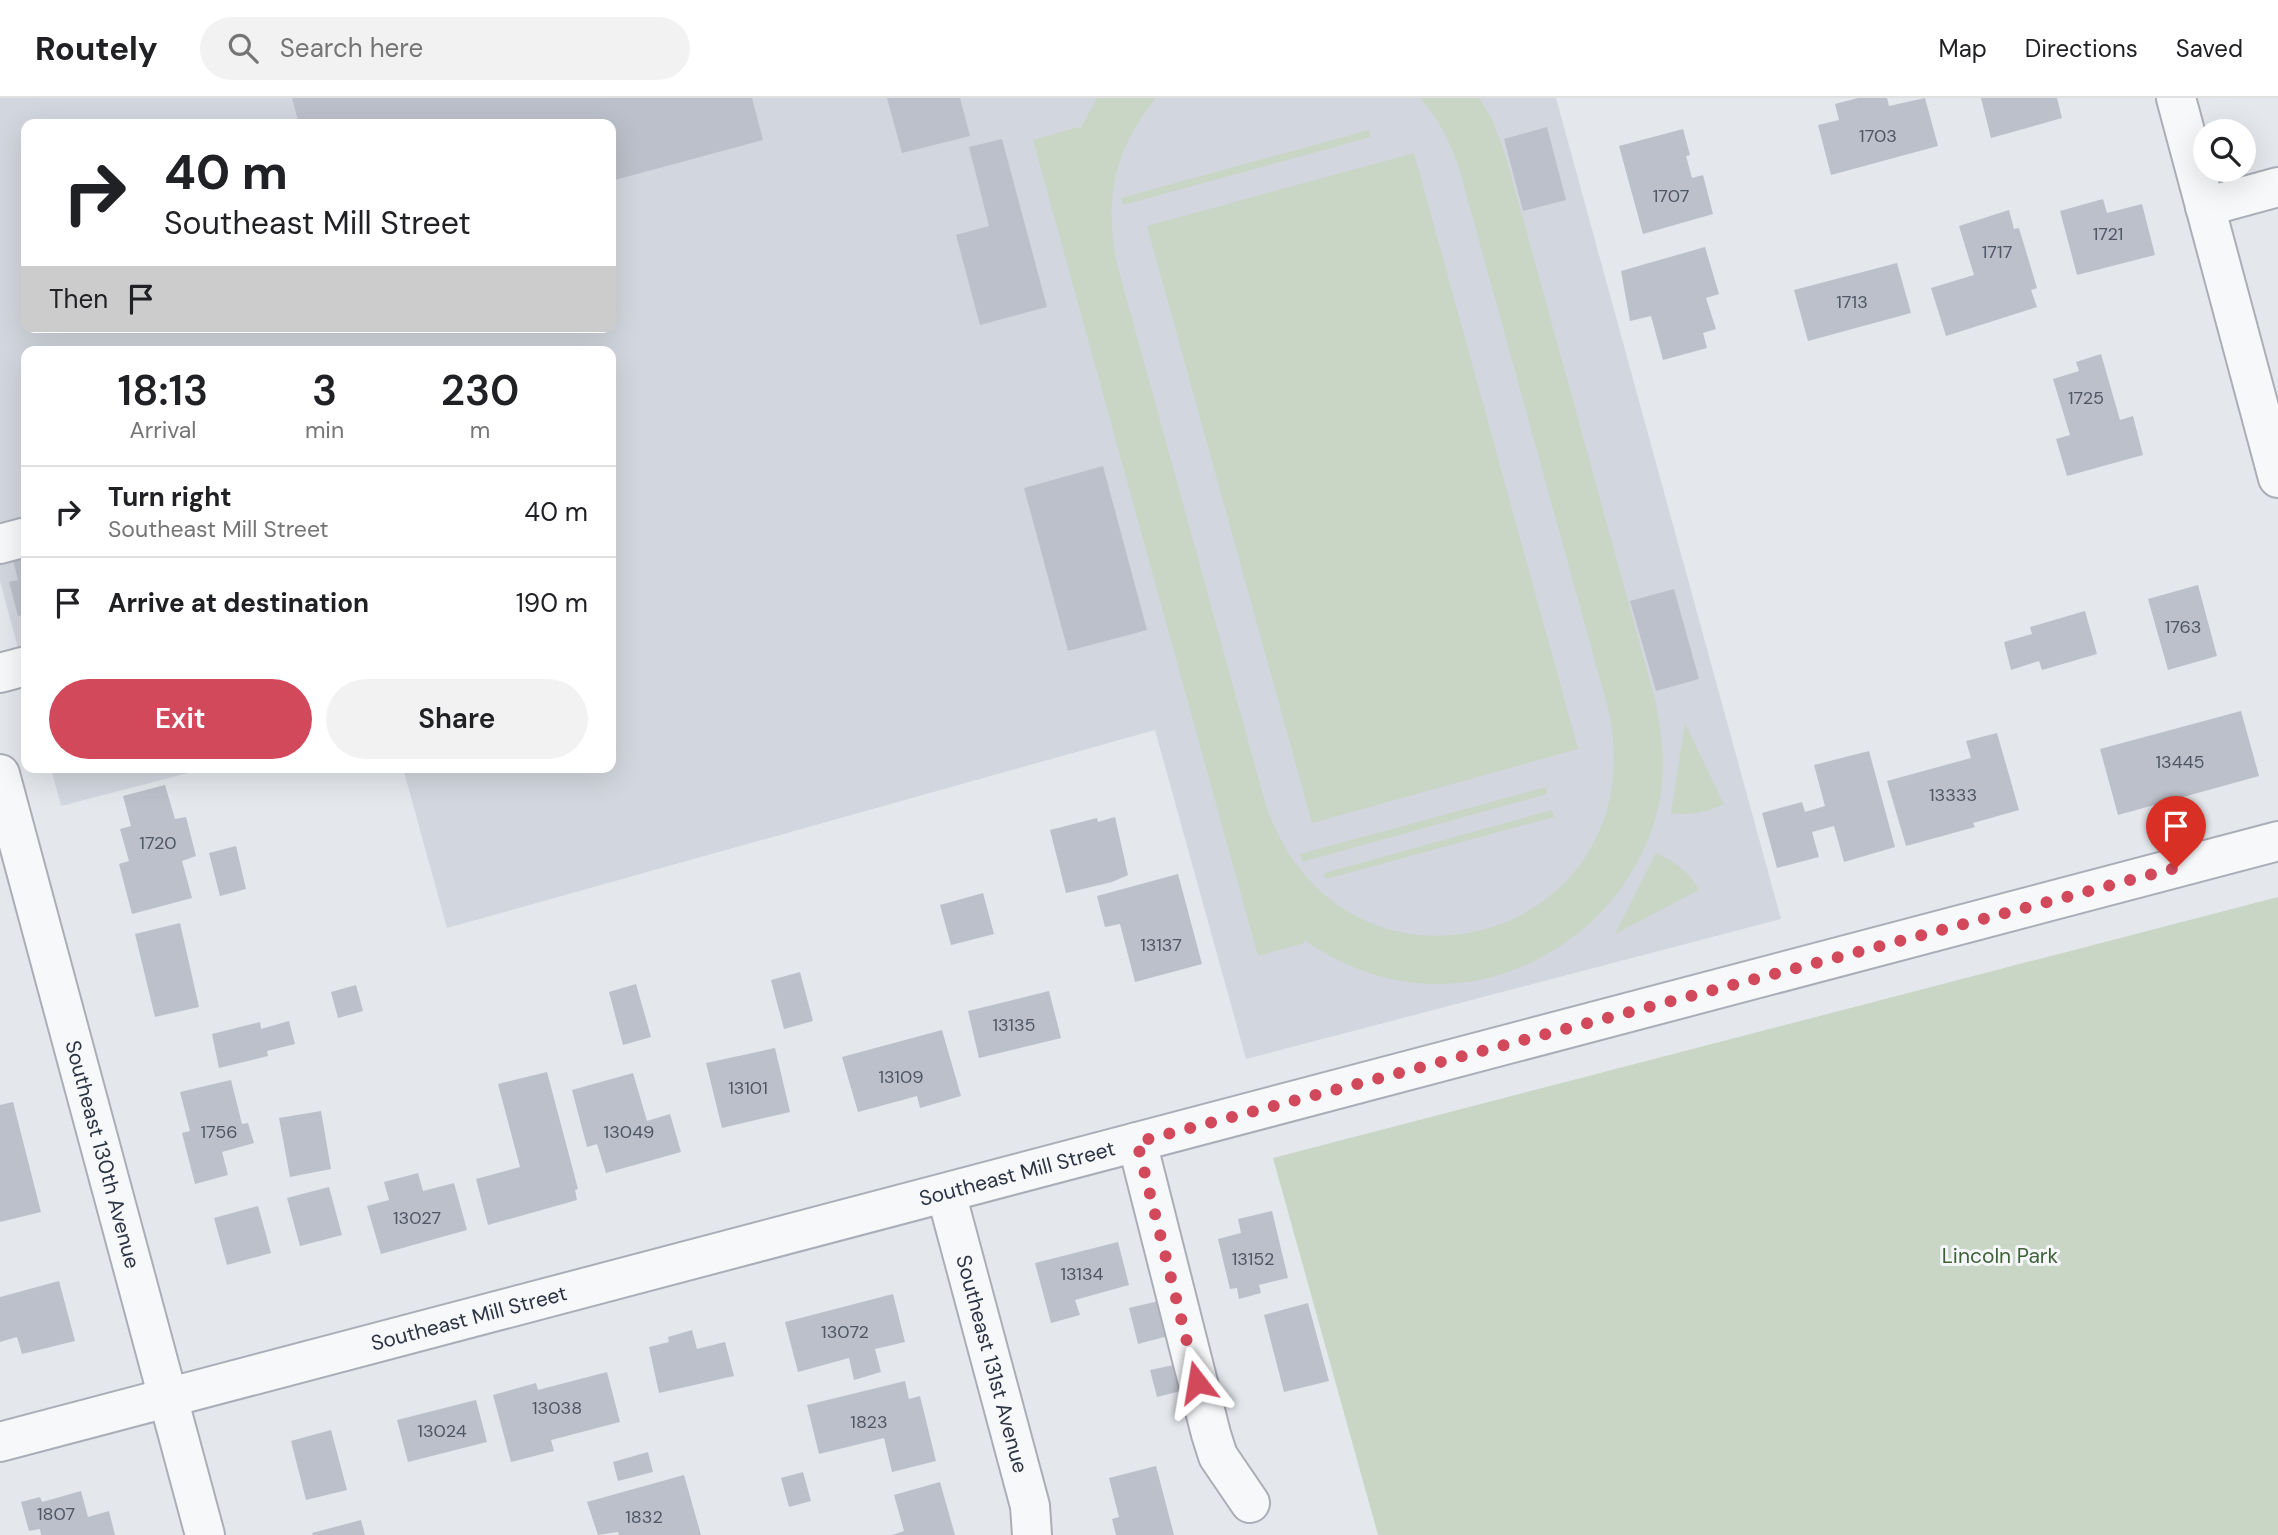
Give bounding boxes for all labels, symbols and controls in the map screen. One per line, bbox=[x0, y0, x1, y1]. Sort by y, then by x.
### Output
search box bbox=[200, 17, 690, 80]
text: Routely bbox=[35, 27, 158, 70]
icon: search bbox=[224, 29, 262, 67]
text: Search here bbox=[280, 31, 423, 65]
text: Map bbox=[1939, 33, 1987, 64]
text: Directions bbox=[2025, 33, 2138, 64]
text: Saved bbox=[2176, 33, 2243, 64]
map controls bbox=[2193, 119, 2256, 182]
button: search bbox=[2193, 119, 2256, 182]
house number: 1703 bbox=[1859, 124, 1897, 148]
text: 40 m bbox=[164, 140, 288, 204]
icon: right bbox=[49, 147, 140, 238]
house number: 1707 bbox=[1653, 184, 1689, 208]
text: Southeast Mill Street bbox=[164, 202, 471, 244]
house number: 1721 bbox=[2093, 222, 2123, 246]
house number: 1717 bbox=[1982, 240, 2012, 264]
icon: arrive bbox=[122, 280, 160, 318]
text: Then bbox=[49, 282, 108, 316]
house number: 1713 bbox=[1836, 290, 1868, 314]
text: 18:13 bbox=[118, 363, 208, 418]
text: 3 bbox=[312, 363, 337, 418]
text: 230 bbox=[441, 363, 519, 418]
house number: 1725 bbox=[2068, 386, 2104, 410]
text: Arrival bbox=[129, 415, 196, 445]
text: min bbox=[305, 415, 344, 445]
text: m bbox=[470, 415, 490, 445]
text: Turn right bbox=[108, 480, 232, 514]
icon: right bbox=[49, 493, 87, 531]
text: 40 m bbox=[524, 495, 588, 529]
text: Southeast Mill Street bbox=[108, 514, 329, 544]
icon: arrive bbox=[49, 584, 87, 622]
text: Arrive at destination bbox=[108, 586, 369, 620]
text: 190 m bbox=[516, 586, 588, 620]
house number: 1763 bbox=[2165, 615, 2201, 639]
button: Exit bbox=[49, 679, 312, 759]
button: Share bbox=[326, 679, 588, 759]
house number: 13445 bbox=[2155, 750, 2205, 774]
house number: 13333 bbox=[1929, 783, 1977, 807]
pin bbox=[2146, 796, 2206, 868]
icon: arrive bbox=[2157, 807, 2195, 845]
house number: 1720 bbox=[139, 831, 177, 855]
house number: 13137 bbox=[1140, 933, 1182, 957]
house number: 13135 bbox=[992, 1013, 1036, 1037]
street label: Southeast 130th Avenue bbox=[58, 1037, 147, 1272]
house number: 13109 bbox=[878, 1065, 924, 1089]
house number: 13101 bbox=[728, 1076, 768, 1100]
house number: 1756 bbox=[201, 1120, 238, 1144]
house number: 13049 bbox=[604, 1120, 654, 1144]
street label: Southeast Mill Street bbox=[916, 1134, 1118, 1213]
house number: 13027 bbox=[393, 1206, 441, 1230]
park label: Lincoln Park bbox=[1942, 1242, 2059, 1270]
house number: 13152 bbox=[1232, 1247, 1274, 1271]
street label: Southeast 131st Avenue bbox=[949, 1252, 1035, 1476]
house number: 13134 bbox=[1060, 1262, 1104, 1286]
street label: Southeast Mill Street bbox=[368, 1279, 570, 1358]
house number: 13072 bbox=[821, 1320, 869, 1344]
position arrow bbox=[1160, 1345, 1234, 1419]
house number: 13038 bbox=[532, 1396, 582, 1420]
house number: 1823 bbox=[850, 1410, 888, 1434]
house number: 13024 bbox=[417, 1419, 467, 1443]
house number: 1807 bbox=[37, 1502, 75, 1526]
house number: 1832 bbox=[625, 1505, 663, 1529]

